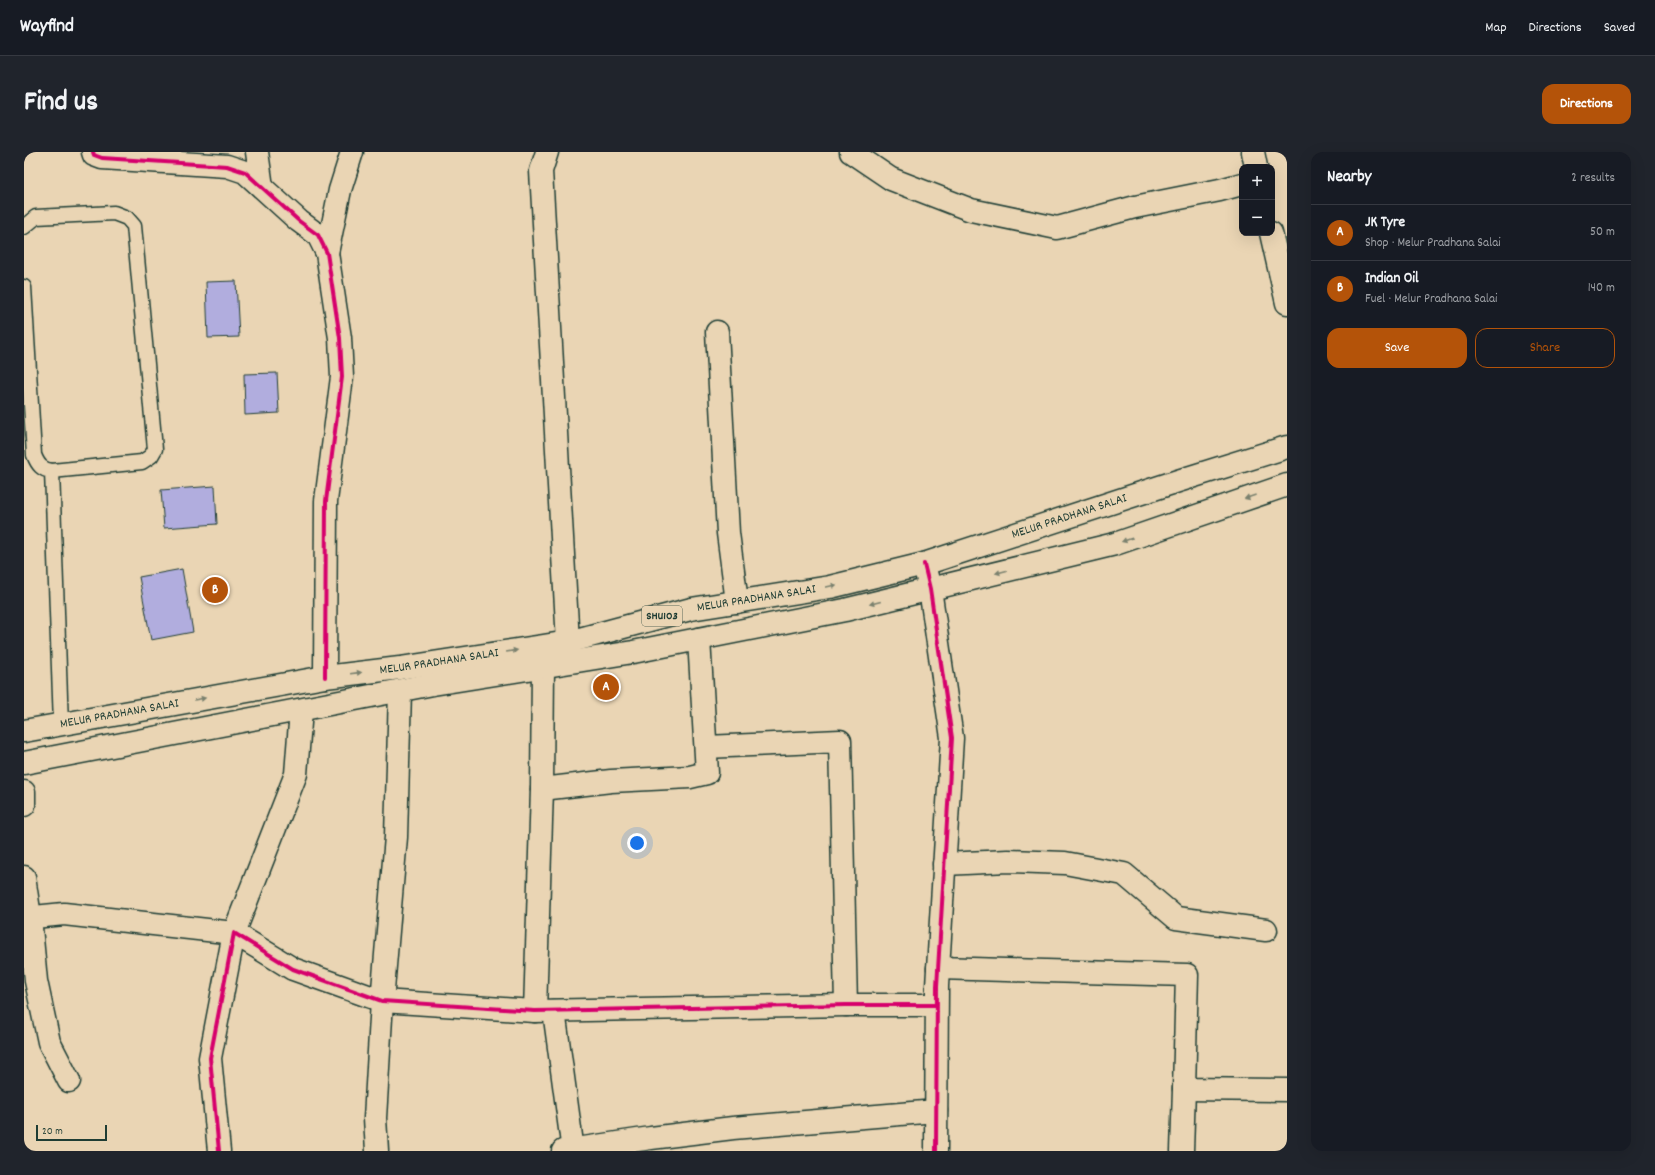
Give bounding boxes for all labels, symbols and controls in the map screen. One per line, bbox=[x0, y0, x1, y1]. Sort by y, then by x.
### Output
text: Wayfind bbox=[20, 14, 74, 41]
text: Map bbox=[1485, 18, 1507, 38]
text: Directions bbox=[1529, 18, 1582, 38]
text: Saved bbox=[1604, 18, 1635, 38]
text: Find us bbox=[24, 84, 98, 124]
button: Directions bbox=[1542, 84, 1631, 124]
map controls bbox=[1239, 164, 1275, 236]
button: + bbox=[1239, 164, 1275, 200]
text: Nearby bbox=[1327, 166, 1371, 190]
text: 2 results bbox=[1571, 169, 1615, 188]
button: − bbox=[1239, 200, 1275, 236]
text: JK Tyre bbox=[1365, 212, 1405, 234]
text: A bbox=[1336, 223, 1344, 242]
text: 50 m bbox=[1590, 223, 1615, 242]
text: Shop · Melur Pradhana Salai bbox=[1365, 234, 1501, 253]
text: Indian Oil bbox=[1365, 268, 1419, 290]
text: B bbox=[1337, 279, 1343, 298]
text: 140 m bbox=[1588, 279, 1615, 298]
text: Fuel · Melur Pradhana Salai bbox=[1365, 290, 1497, 309]
button: Save bbox=[1327, 328, 1467, 368]
button: Share bbox=[1475, 328, 1615, 368]
street label: MELUR PRADHANA SALAI bbox=[1009, 489, 1129, 544]
one-way arrow bbox=[1244, 495, 1256, 501]
one-way arrow bbox=[1121, 537, 1133, 543]
one-way arrow bbox=[995, 569, 1007, 575]
pin: B bbox=[202, 575, 228, 605]
street label: MELUR PRADHANA SALAI bbox=[696, 580, 817, 617]
one-way arrow bbox=[825, 583, 838, 589]
one-way arrow bbox=[869, 600, 881, 606]
road number: SHU103 bbox=[642, 606, 682, 626]
street label: MELUR PRADHANA SALAI bbox=[379, 643, 500, 680]
one-way arrow bbox=[506, 648, 518, 654]
one-way arrow bbox=[350, 670, 362, 676]
pin: A bbox=[593, 672, 619, 702]
street label: MELUR PRADHANA SALAI bbox=[59, 694, 180, 734]
one-way arrow bbox=[194, 696, 206, 702]
your location bbox=[627, 833, 647, 853]
scale bar bbox=[36, 1123, 107, 1142]
text: 20 m bbox=[42, 1124, 63, 1140]

